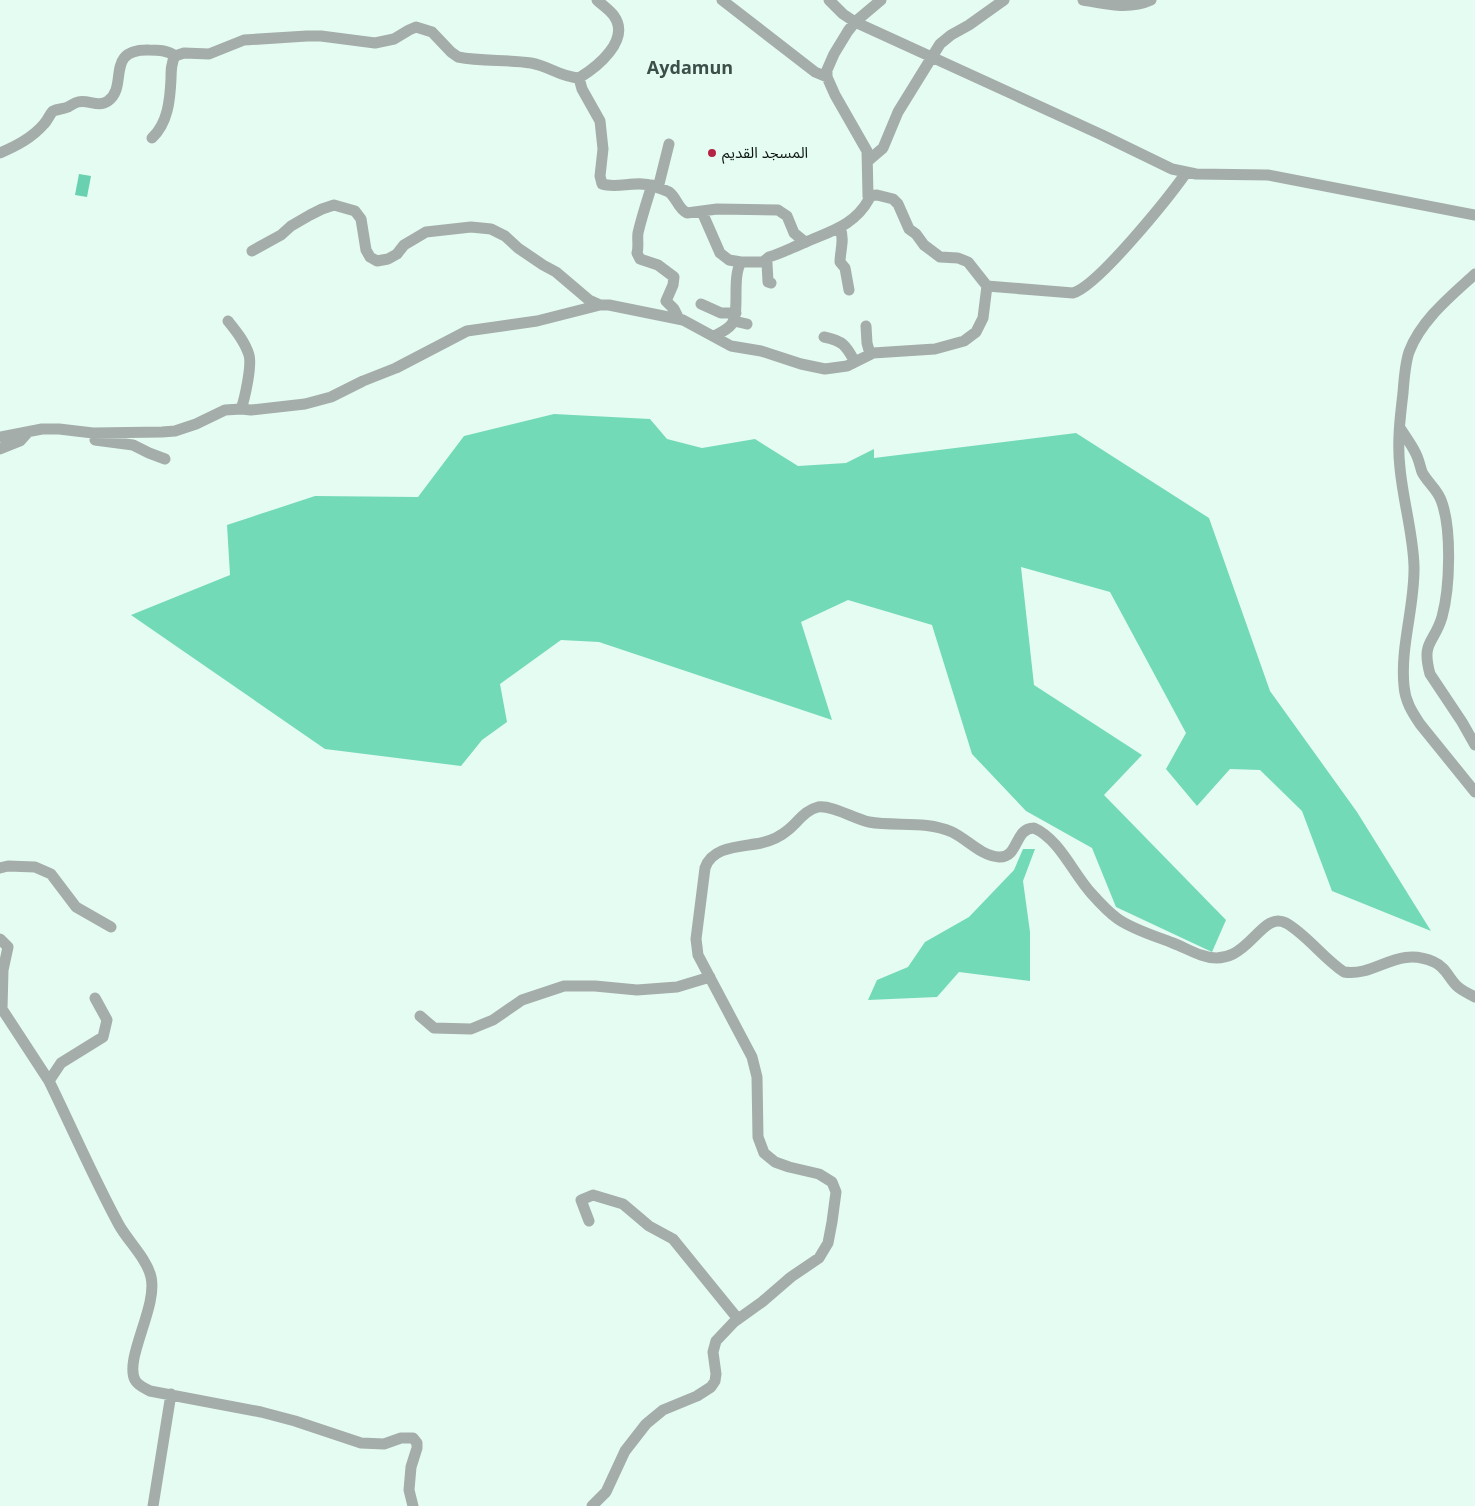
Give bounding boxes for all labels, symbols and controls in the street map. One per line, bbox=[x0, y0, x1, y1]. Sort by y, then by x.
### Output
district label: Aydamun bbox=[647, 49, 733, 87]
place label: المسجد القديم bbox=[722, 137, 808, 169]
marker: المسجد القديم bbox=[706, 147, 718, 159]

